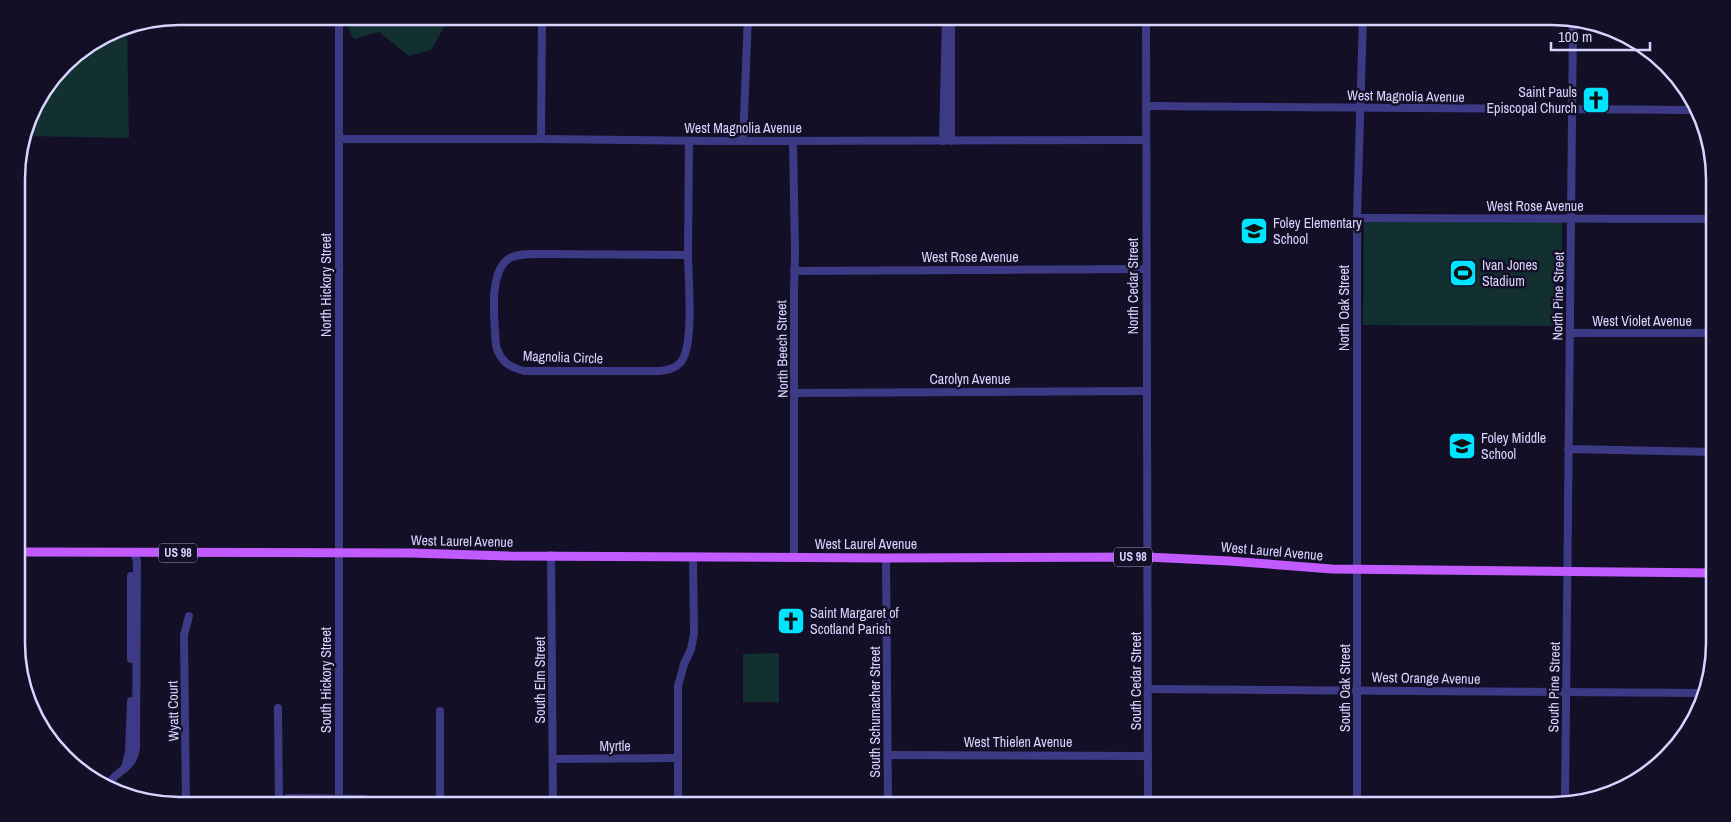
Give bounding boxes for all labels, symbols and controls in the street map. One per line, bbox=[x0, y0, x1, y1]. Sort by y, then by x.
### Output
scale bar bbox=[1551, 20, 1650, 52]
text: 100 m bbox=[1558, 26, 1592, 47]
place label: Saint Pauls Episcopal Church bbox=[1486, 83, 1577, 117]
church icon: Saint Pauls Episcopal Church bbox=[1581, 85, 1611, 115]
street label: West Magnolia Avenue bbox=[1347, 86, 1465, 106]
street label: West Magnolia Avenue bbox=[684, 119, 802, 137]
street label: West Rose Avenue bbox=[1486, 197, 1584, 215]
place label: Foley Elementary School bbox=[1273, 214, 1362, 248]
school or university icon: Foley Elementary School bbox=[1239, 216, 1269, 246]
street label: North Hickory Street bbox=[317, 233, 335, 337]
street label: North Cedar Street bbox=[1124, 238, 1142, 334]
street label: West Rose Avenue bbox=[921, 248, 1019, 266]
street label: North Pine Street bbox=[1548, 251, 1568, 341]
place label: Ivan Jones Stadium bbox=[1482, 256, 1538, 290]
sports icon: Ivan Jones Stadium bbox=[1448, 258, 1478, 288]
street label: North Oak Street bbox=[1335, 265, 1353, 351]
street label: North Beech Street bbox=[772, 300, 792, 398]
street label: West Violet Avenue bbox=[1592, 312, 1692, 330]
street label: Magnolia Circle bbox=[523, 347, 603, 367]
street label: Carolyn Avenue bbox=[930, 370, 1010, 388]
place label: Foley Middle School bbox=[1481, 429, 1546, 463]
school or university icon: Foley Middle School bbox=[1447, 431, 1477, 461]
street label: West Laurel Avenue bbox=[411, 531, 513, 551]
street label: West Laurel Avenue bbox=[815, 535, 917, 553]
street label: West Laurel Avenue bbox=[1220, 538, 1324, 564]
road number: US 98 bbox=[159, 544, 197, 562]
road number: US 98 bbox=[1114, 548, 1152, 566]
place label: Saint Margaret of Scotland Parish bbox=[810, 604, 900, 638]
church icon: Saint Margaret of Scotland Parish bbox=[776, 606, 806, 636]
street label: South Hickory Street bbox=[317, 627, 335, 733]
street label: South Cedar Street bbox=[1127, 632, 1145, 730]
street label: South Elm Street bbox=[531, 637, 549, 723]
street label: South Pine Street bbox=[1544, 642, 1564, 732]
street label: South Oak Street bbox=[1336, 644, 1354, 732]
street label: South Schumacher Street bbox=[866, 646, 884, 778]
street label: West Orange Avenue bbox=[1371, 668, 1481, 688]
street label: Wyatt Court bbox=[163, 681, 183, 741]
street label: West Thielen Avenue bbox=[964, 733, 1072, 751]
street label: Myrtle bbox=[599, 737, 631, 755]

